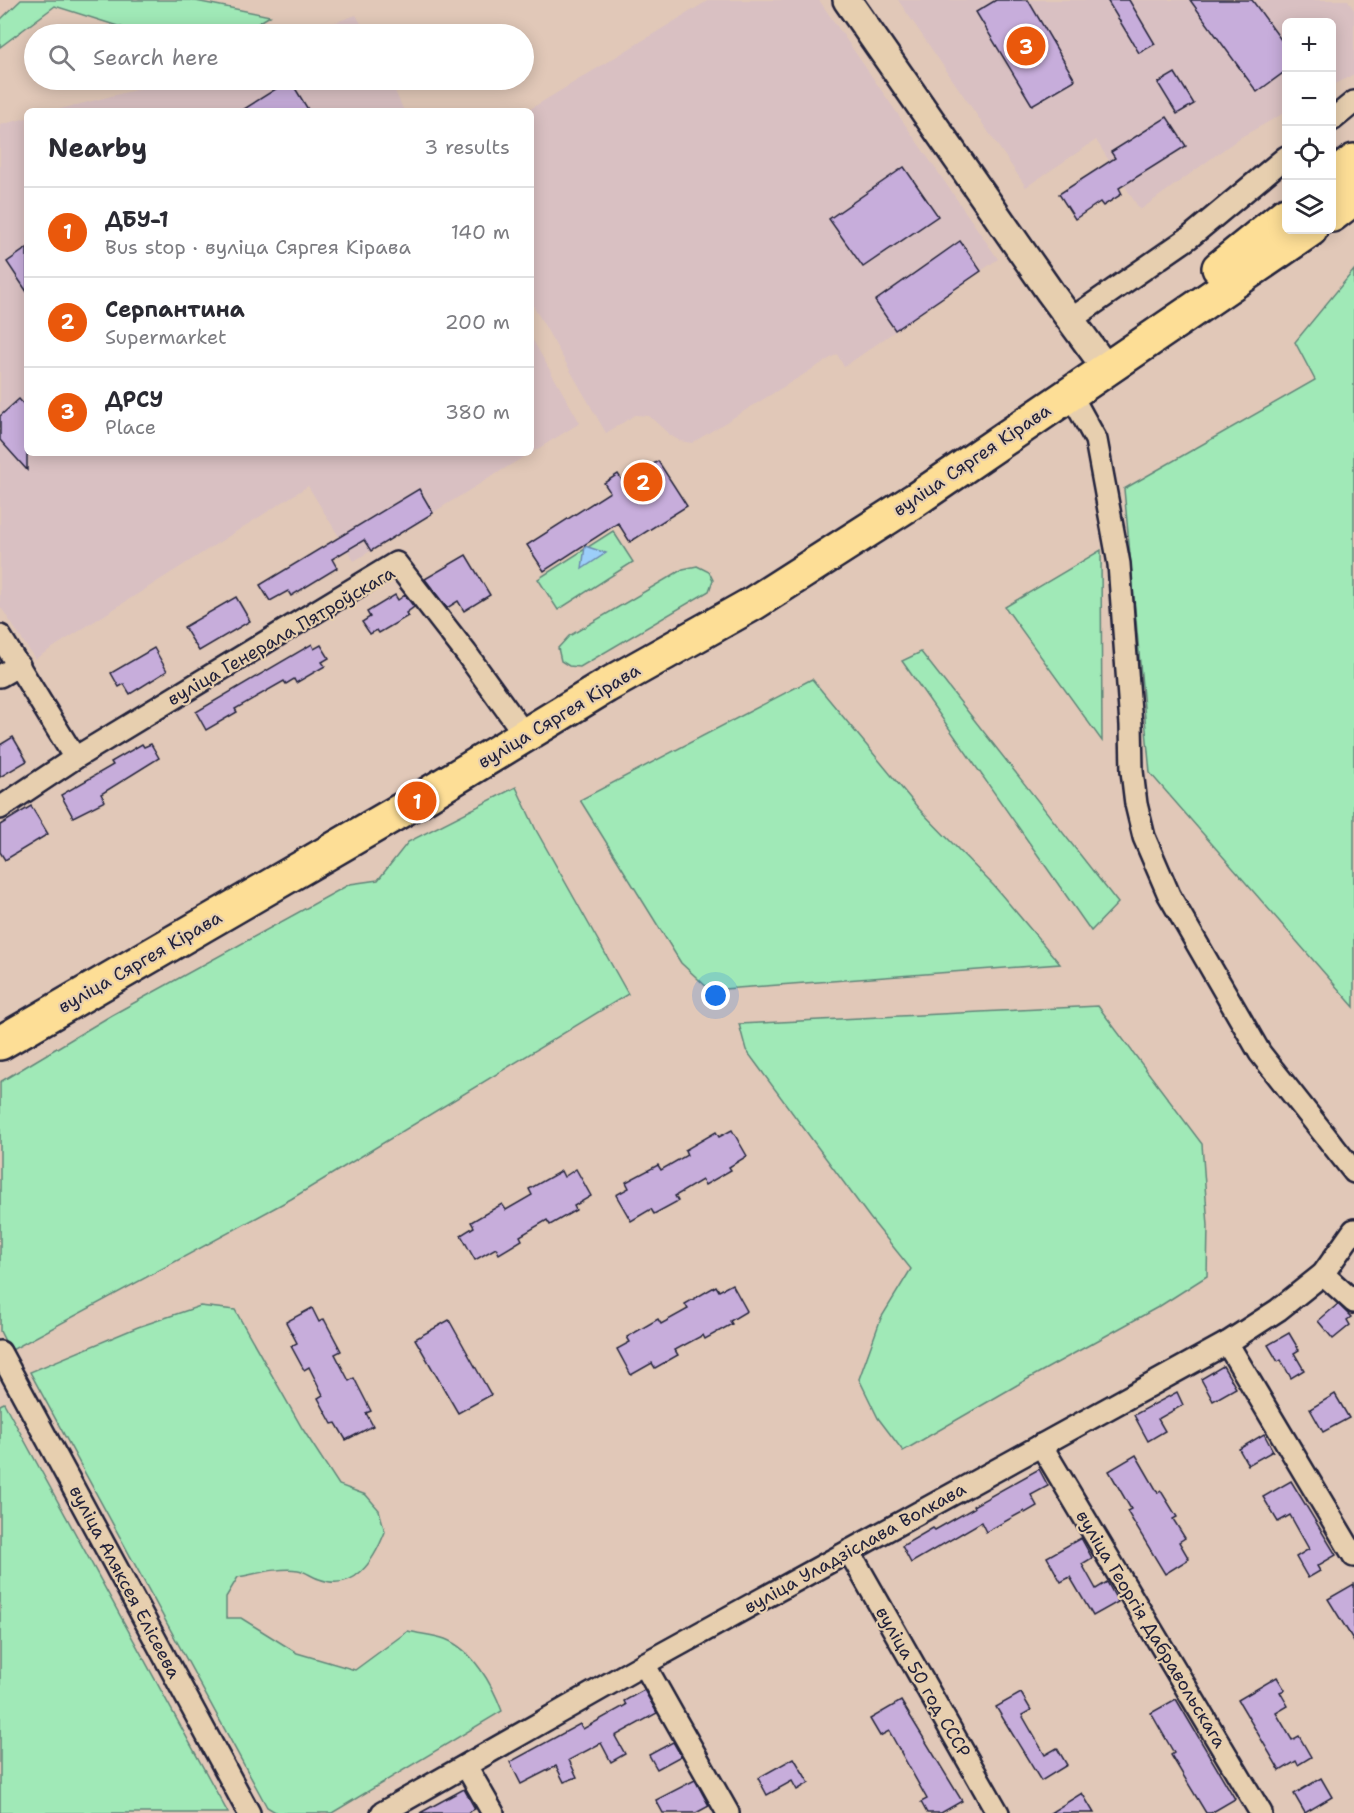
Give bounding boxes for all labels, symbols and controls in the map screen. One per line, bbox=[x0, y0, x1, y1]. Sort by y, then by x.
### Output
map controls bbox=[1282, 18, 1336, 234]
button: + bbox=[1282, 18, 1336, 72]
search box bbox=[24, 24, 534, 90]
pin: 3 bbox=[1006, 24, 1046, 68]
icon: search bbox=[45, 41, 78, 74]
text: Search here bbox=[93, 43, 219, 72]
button: − bbox=[1282, 72, 1336, 126]
button: locate bbox=[1282, 126, 1336, 180]
text: Nearby bbox=[48, 130, 147, 165]
text: 3 results bbox=[424, 134, 510, 160]
button: layers bbox=[1282, 180, 1336, 234]
text: ДБУ-1 bbox=[105, 205, 169, 234]
text: 1 bbox=[63, 219, 72, 245]
text: 140 m bbox=[451, 219, 510, 245]
text: Bus stop · вуліца Сяргея Кірава bbox=[105, 234, 411, 260]
text: Серпантина bbox=[105, 295, 245, 324]
text: 2 bbox=[61, 309, 75, 335]
text: 200 m bbox=[445, 309, 510, 335]
text: Supermarket bbox=[105, 324, 227, 350]
text: ДРСУ bbox=[105, 385, 163, 414]
street label: вуліца Сяргея Кірава bbox=[889, 398, 1055, 522]
text: 3 bbox=[61, 399, 75, 425]
text: 380 m bbox=[445, 399, 510, 425]
text: Place bbox=[105, 414, 156, 440]
pin: 2 bbox=[624, 460, 662, 504]
street label: вуліца Генерала Пятроўскага bbox=[163, 561, 399, 711]
street label: вуліца Сяргея Кірава bbox=[473, 658, 645, 774]
pin: 1 bbox=[398, 778, 436, 824]
street label: вуліца Сяргея Кірава bbox=[54, 905, 226, 1019]
your location bbox=[701, 981, 730, 1010]
street label: вуліца Уладзіслава Волкава bbox=[740, 1477, 970, 1619]
street label: вуліца Аляксея Елісеева bbox=[64, 1481, 186, 1683]
street label: вуліца Георгія Дабравольскага bbox=[1070, 1506, 1232, 1752]
street label: вуліца 50 год СССР bbox=[870, 1602, 976, 1762]

